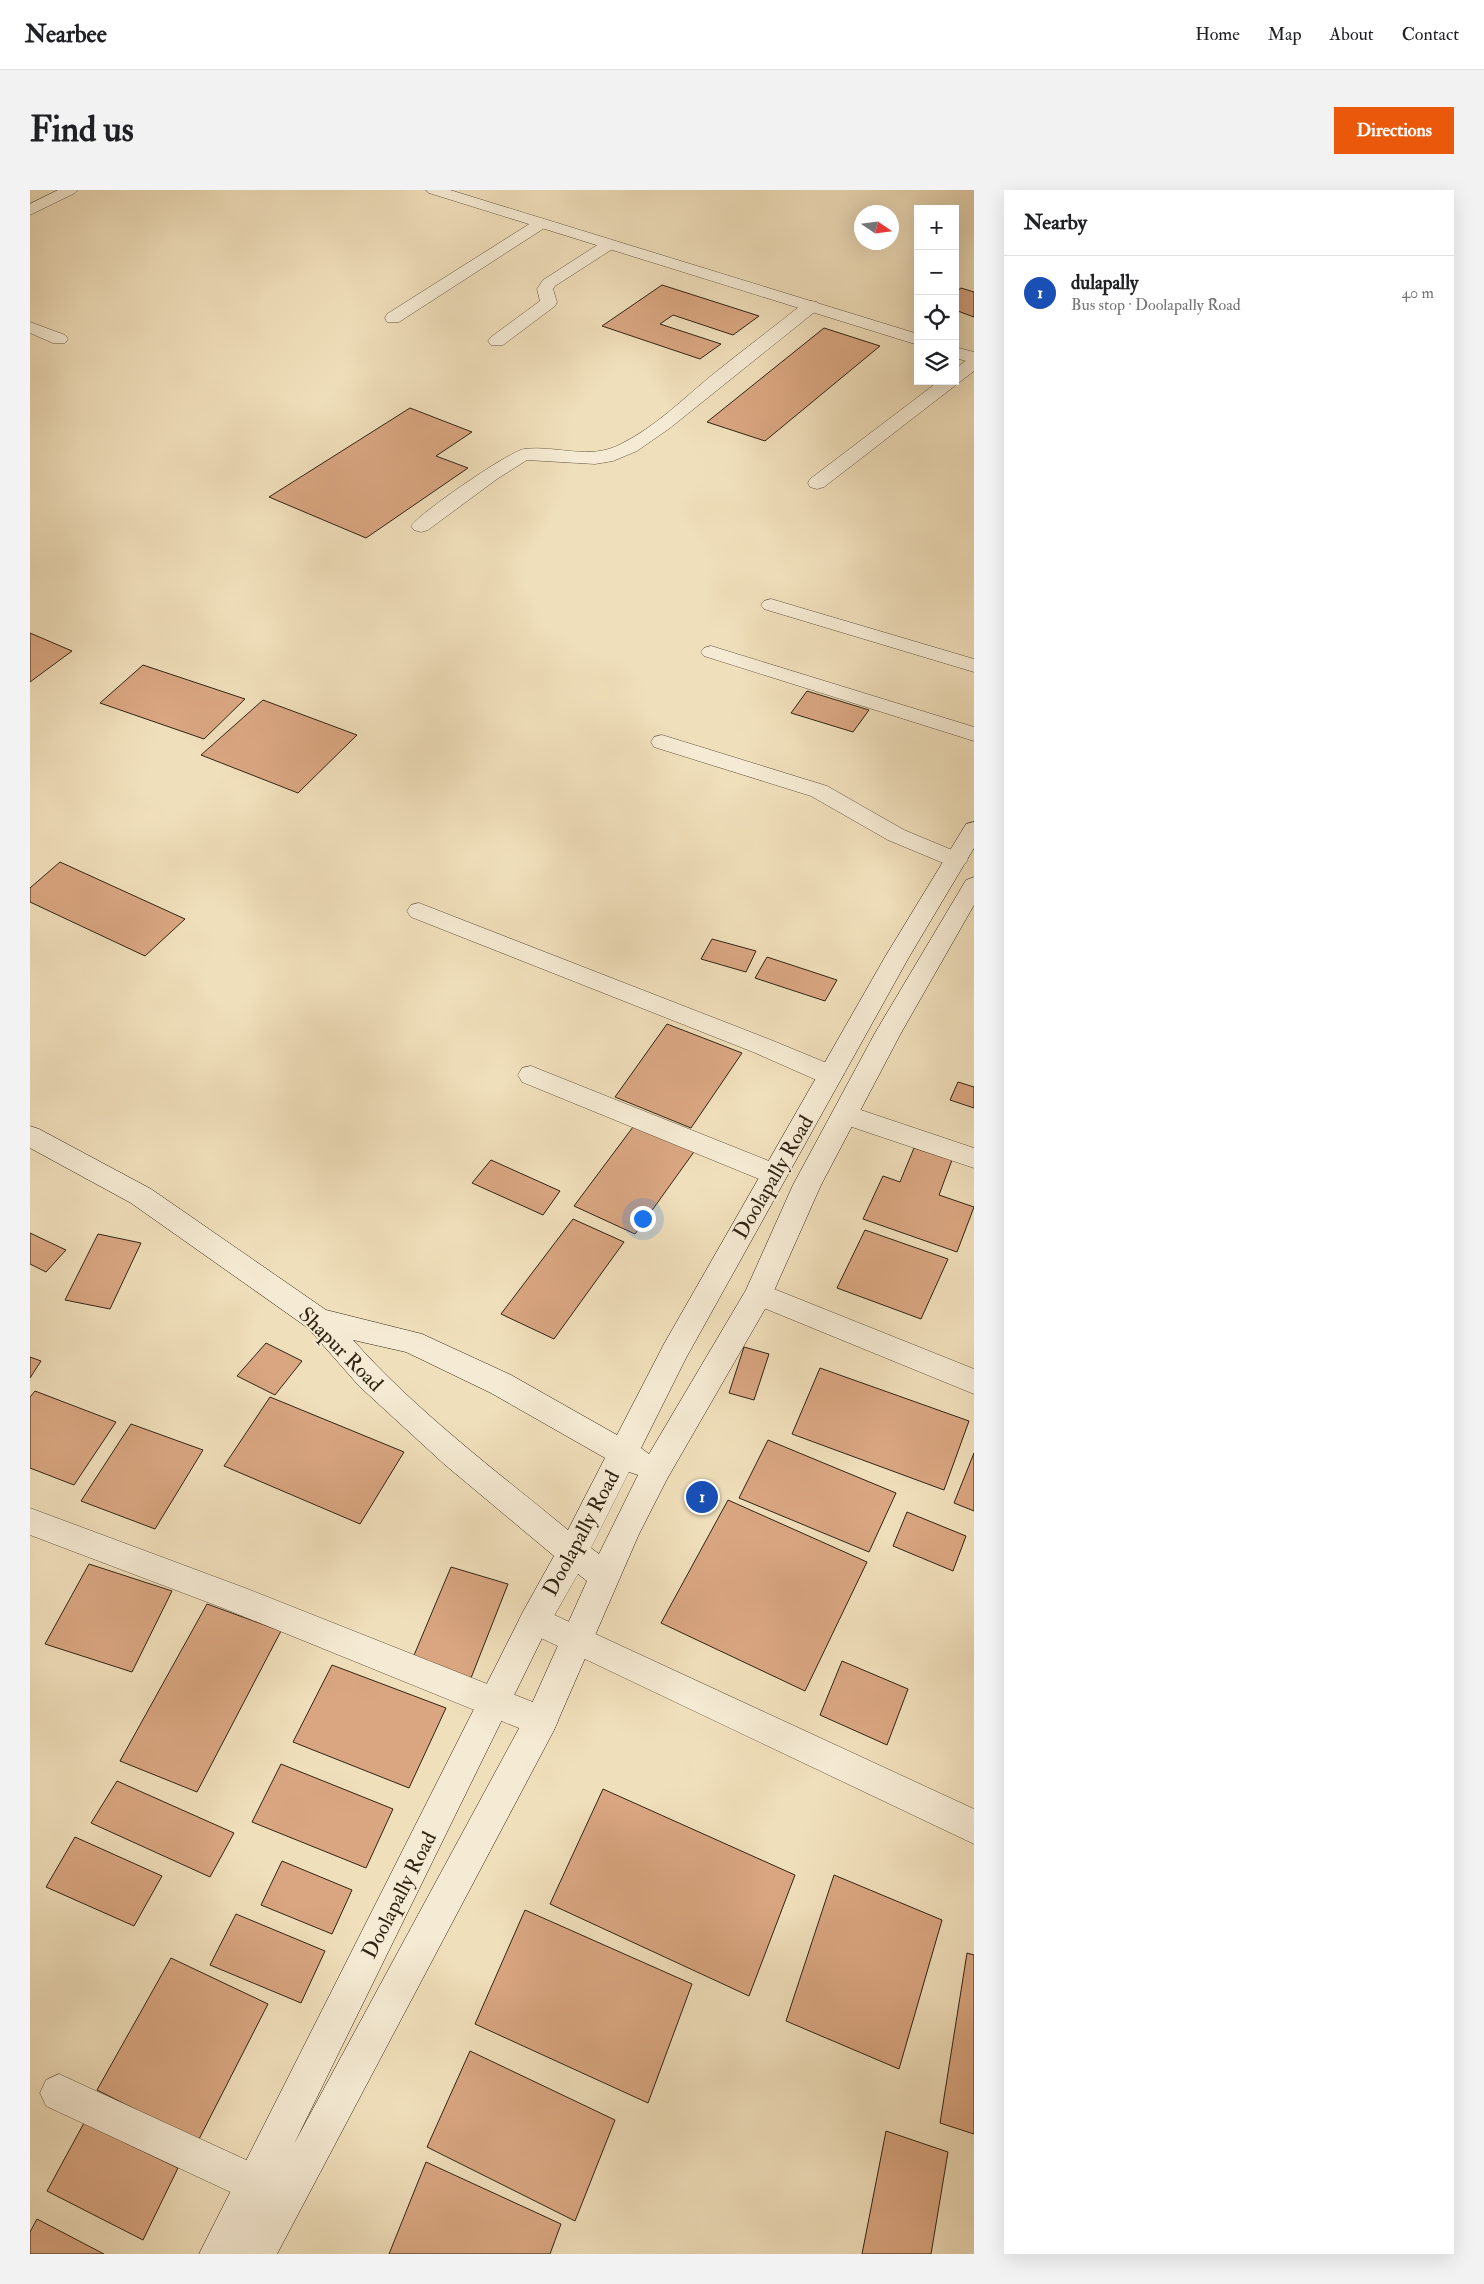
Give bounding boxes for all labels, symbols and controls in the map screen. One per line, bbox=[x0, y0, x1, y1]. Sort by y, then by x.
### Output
text: Nearbee bbox=[25, 19, 107, 50]
text: Home bbox=[1195, 23, 1240, 46]
text: Map bbox=[1268, 23, 1302, 46]
text: About bbox=[1330, 23, 1374, 46]
text: Contact bbox=[1402, 23, 1459, 46]
button: Directions bbox=[1334, 107, 1454, 154]
text: Find us bbox=[30, 108, 134, 152]
north arrow bbox=[854, 205, 899, 250]
map controls bbox=[914, 205, 959, 385]
button: + bbox=[914, 205, 959, 250]
text: Nearby bbox=[1024, 209, 1087, 236]
button: − bbox=[914, 250, 959, 295]
text: dulapally bbox=[1071, 271, 1138, 295]
text: 1 bbox=[1037, 283, 1043, 303]
text: 40 m bbox=[1401, 283, 1434, 303]
button: locate bbox=[914, 295, 959, 340]
text: Bus stop · Doolapally Road bbox=[1071, 295, 1241, 315]
button: layers bbox=[914, 340, 959, 385]
street label: Doolapally Road bbox=[727, 1110, 820, 1244]
your location bbox=[630, 1206, 656, 1232]
street label: Shapur Road bbox=[293, 1301, 389, 1398]
street label: Doolapally Road bbox=[537, 1465, 626, 1601]
pin: 1 bbox=[686, 1478, 718, 1516]
street label: Doolapally Road bbox=[356, 1827, 443, 1963]

